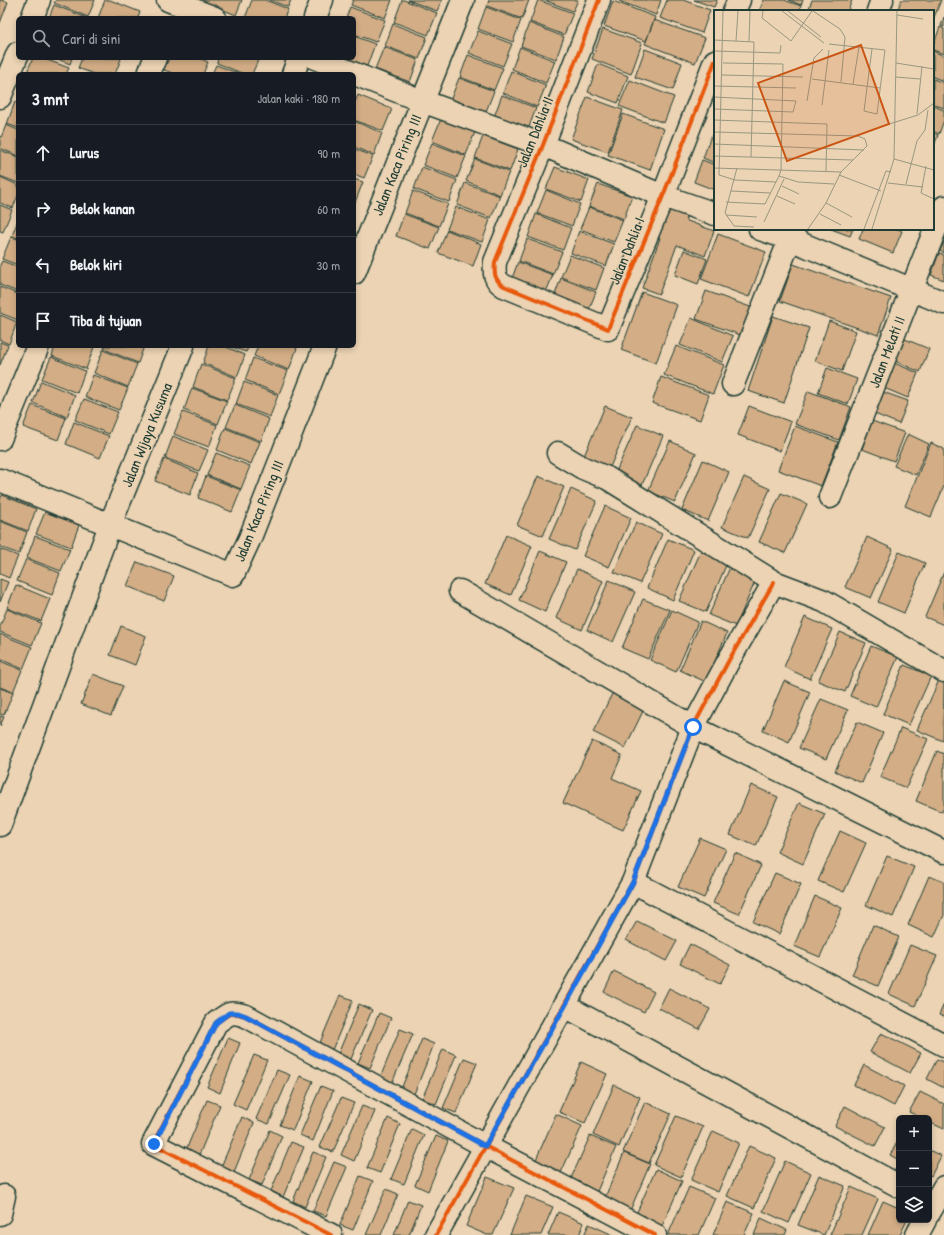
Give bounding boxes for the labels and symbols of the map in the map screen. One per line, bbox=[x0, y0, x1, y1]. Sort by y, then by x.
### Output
inset map bbox=[714, 10, 934, 230]
street label: Jalan Dahlia II bbox=[511, 93, 558, 170]
street label: Jalan Kaca Piring III bbox=[367, 111, 426, 219]
street label: Jalan Dahlia I bbox=[603, 214, 650, 288]
street label: Jalan Melati II bbox=[863, 313, 910, 391]
street label: Jalan Wijaya Kusuma bbox=[116, 379, 177, 490]
street label: Jalan Kaca Piring III bbox=[229, 457, 288, 565]
route start bbox=[684, 718, 702, 736]
route end bbox=[145, 1135, 163, 1153]

